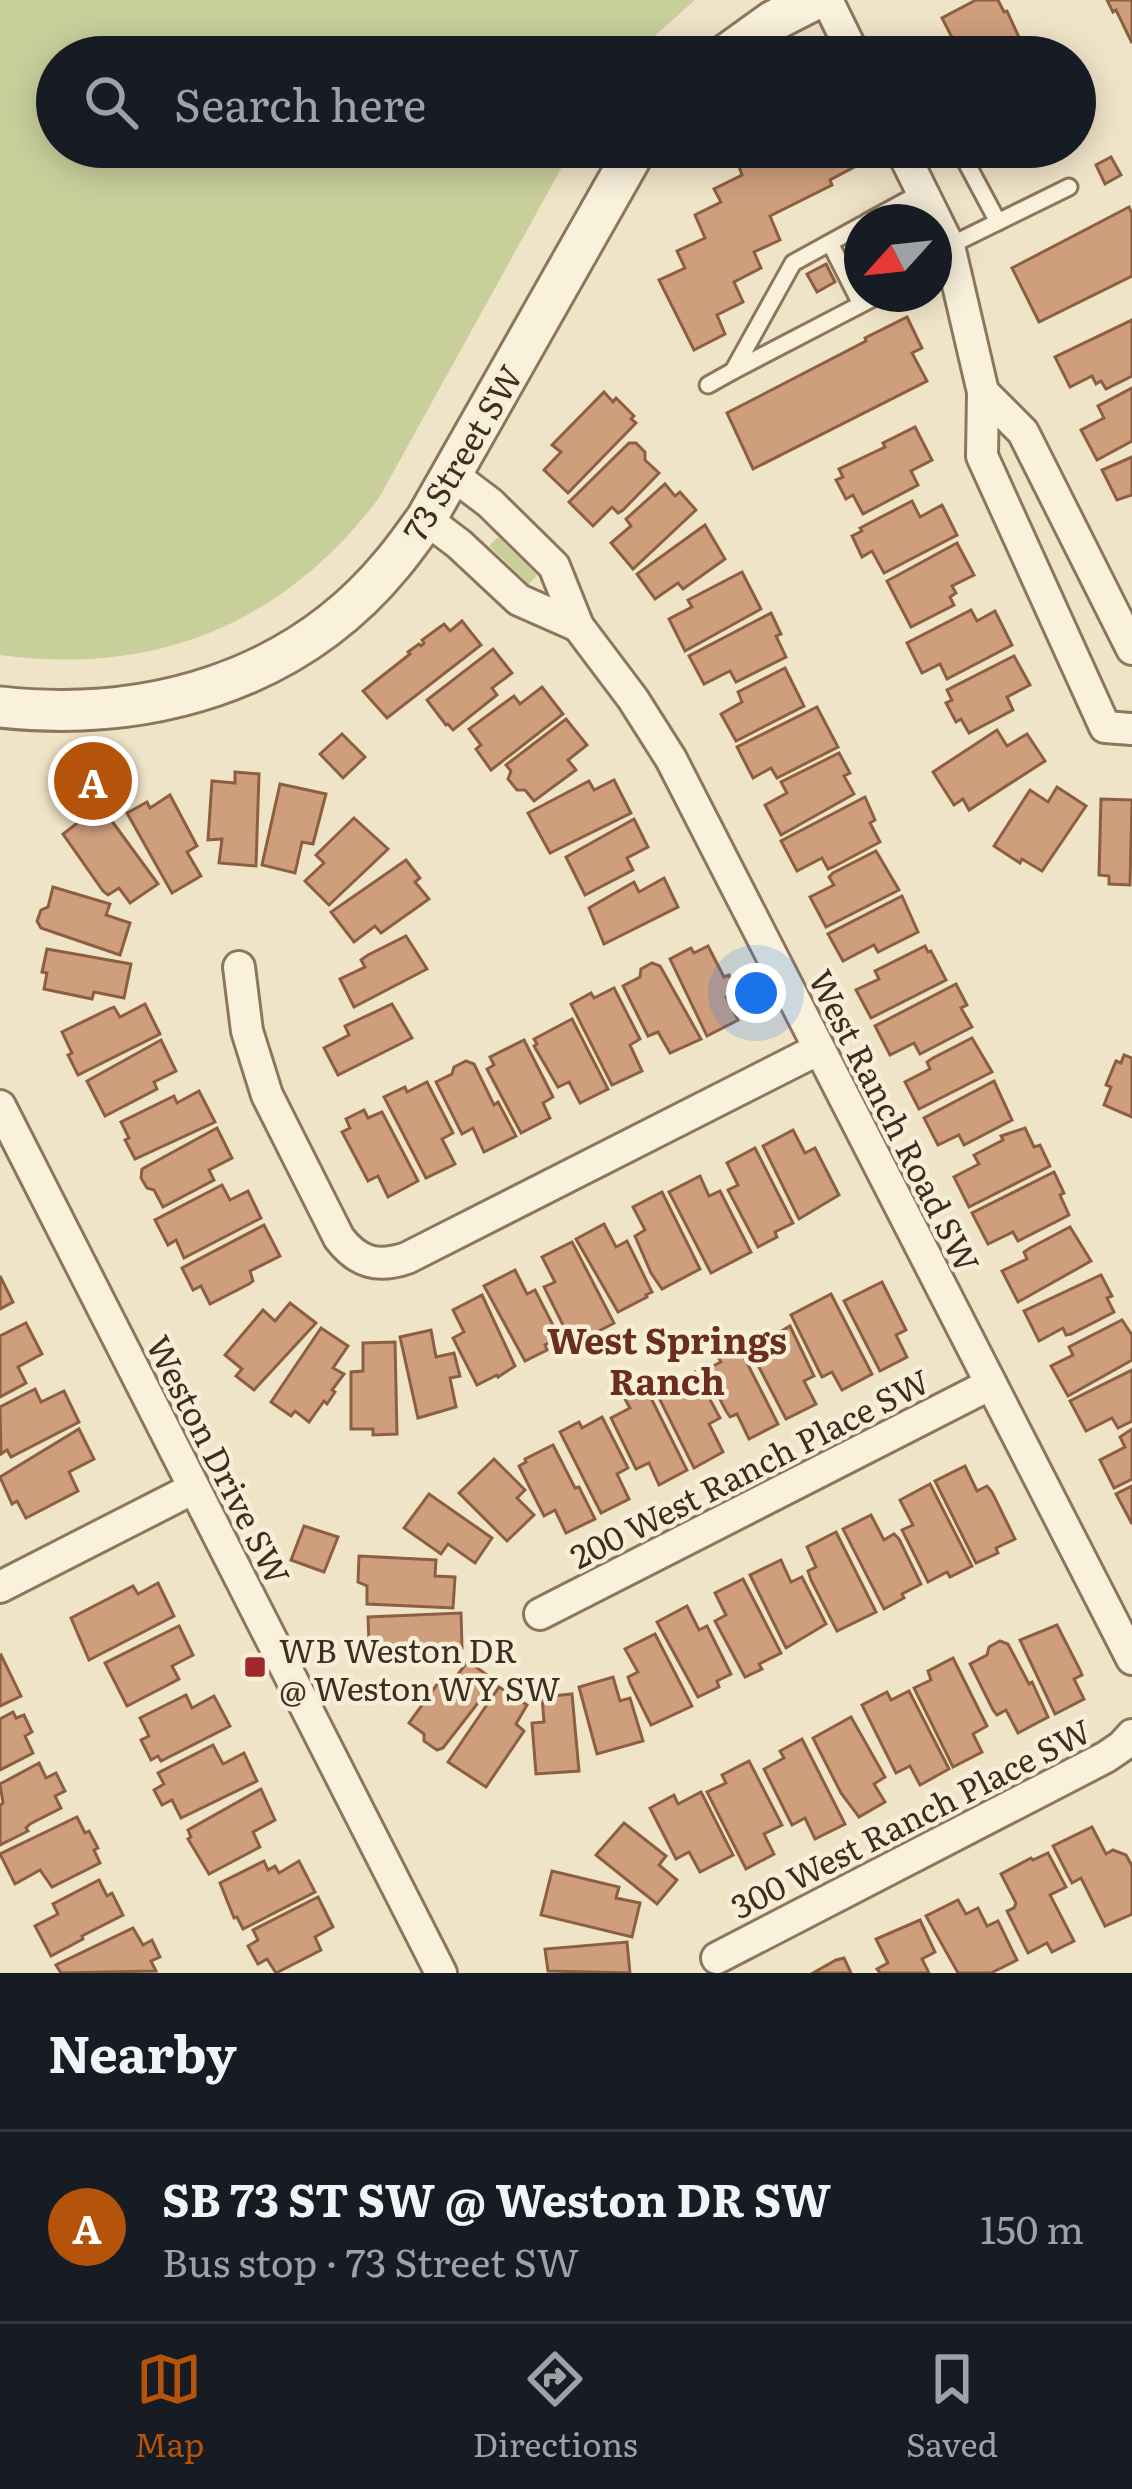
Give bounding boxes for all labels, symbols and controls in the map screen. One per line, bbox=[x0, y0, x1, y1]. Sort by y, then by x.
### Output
search box bbox=[36, 36, 1096, 168]
icon: search bbox=[78, 69, 144, 135]
text: Search here bbox=[174, 69, 426, 136]
north arrow bbox=[844, 204, 952, 312]
street label: 73 Street SW bbox=[389, 355, 533, 549]
pin: A bbox=[54, 736, 132, 826]
street label: West Ranch Road SW bbox=[798, 960, 994, 1280]
your location bbox=[726, 963, 786, 1023]
district label: West Springs Ranch bbox=[547, 1312, 787, 1406]
street label: Weston Drive SW bbox=[136, 1326, 304, 1592]
street label: 200 West Ranch Place SW bbox=[561, 1355, 937, 1579]
place label: WB Weston DR @ Weston WY SW bbox=[279, 1624, 561, 1711]
marker: WB Weston DR @ Weston WY SW bbox=[242, 1654, 268, 1680]
street label: 300 West Ranch Place SW bbox=[721, 1705, 1099, 1929]
text: Nearby bbox=[48, 2013, 237, 2089]
text: SB 73 ST SW @ Weston DR SW bbox=[162, 2164, 831, 2231]
text: A bbox=[72, 2198, 102, 2256]
text: 150 m bbox=[980, 2198, 1084, 2256]
text: Bus stop · 73 Street SW bbox=[162, 2231, 579, 2289]
tab: Map bbox=[134, 2346, 204, 2467]
tab: Directions bbox=[473, 2346, 638, 2467]
tab: Saved bbox=[906, 2346, 998, 2467]

